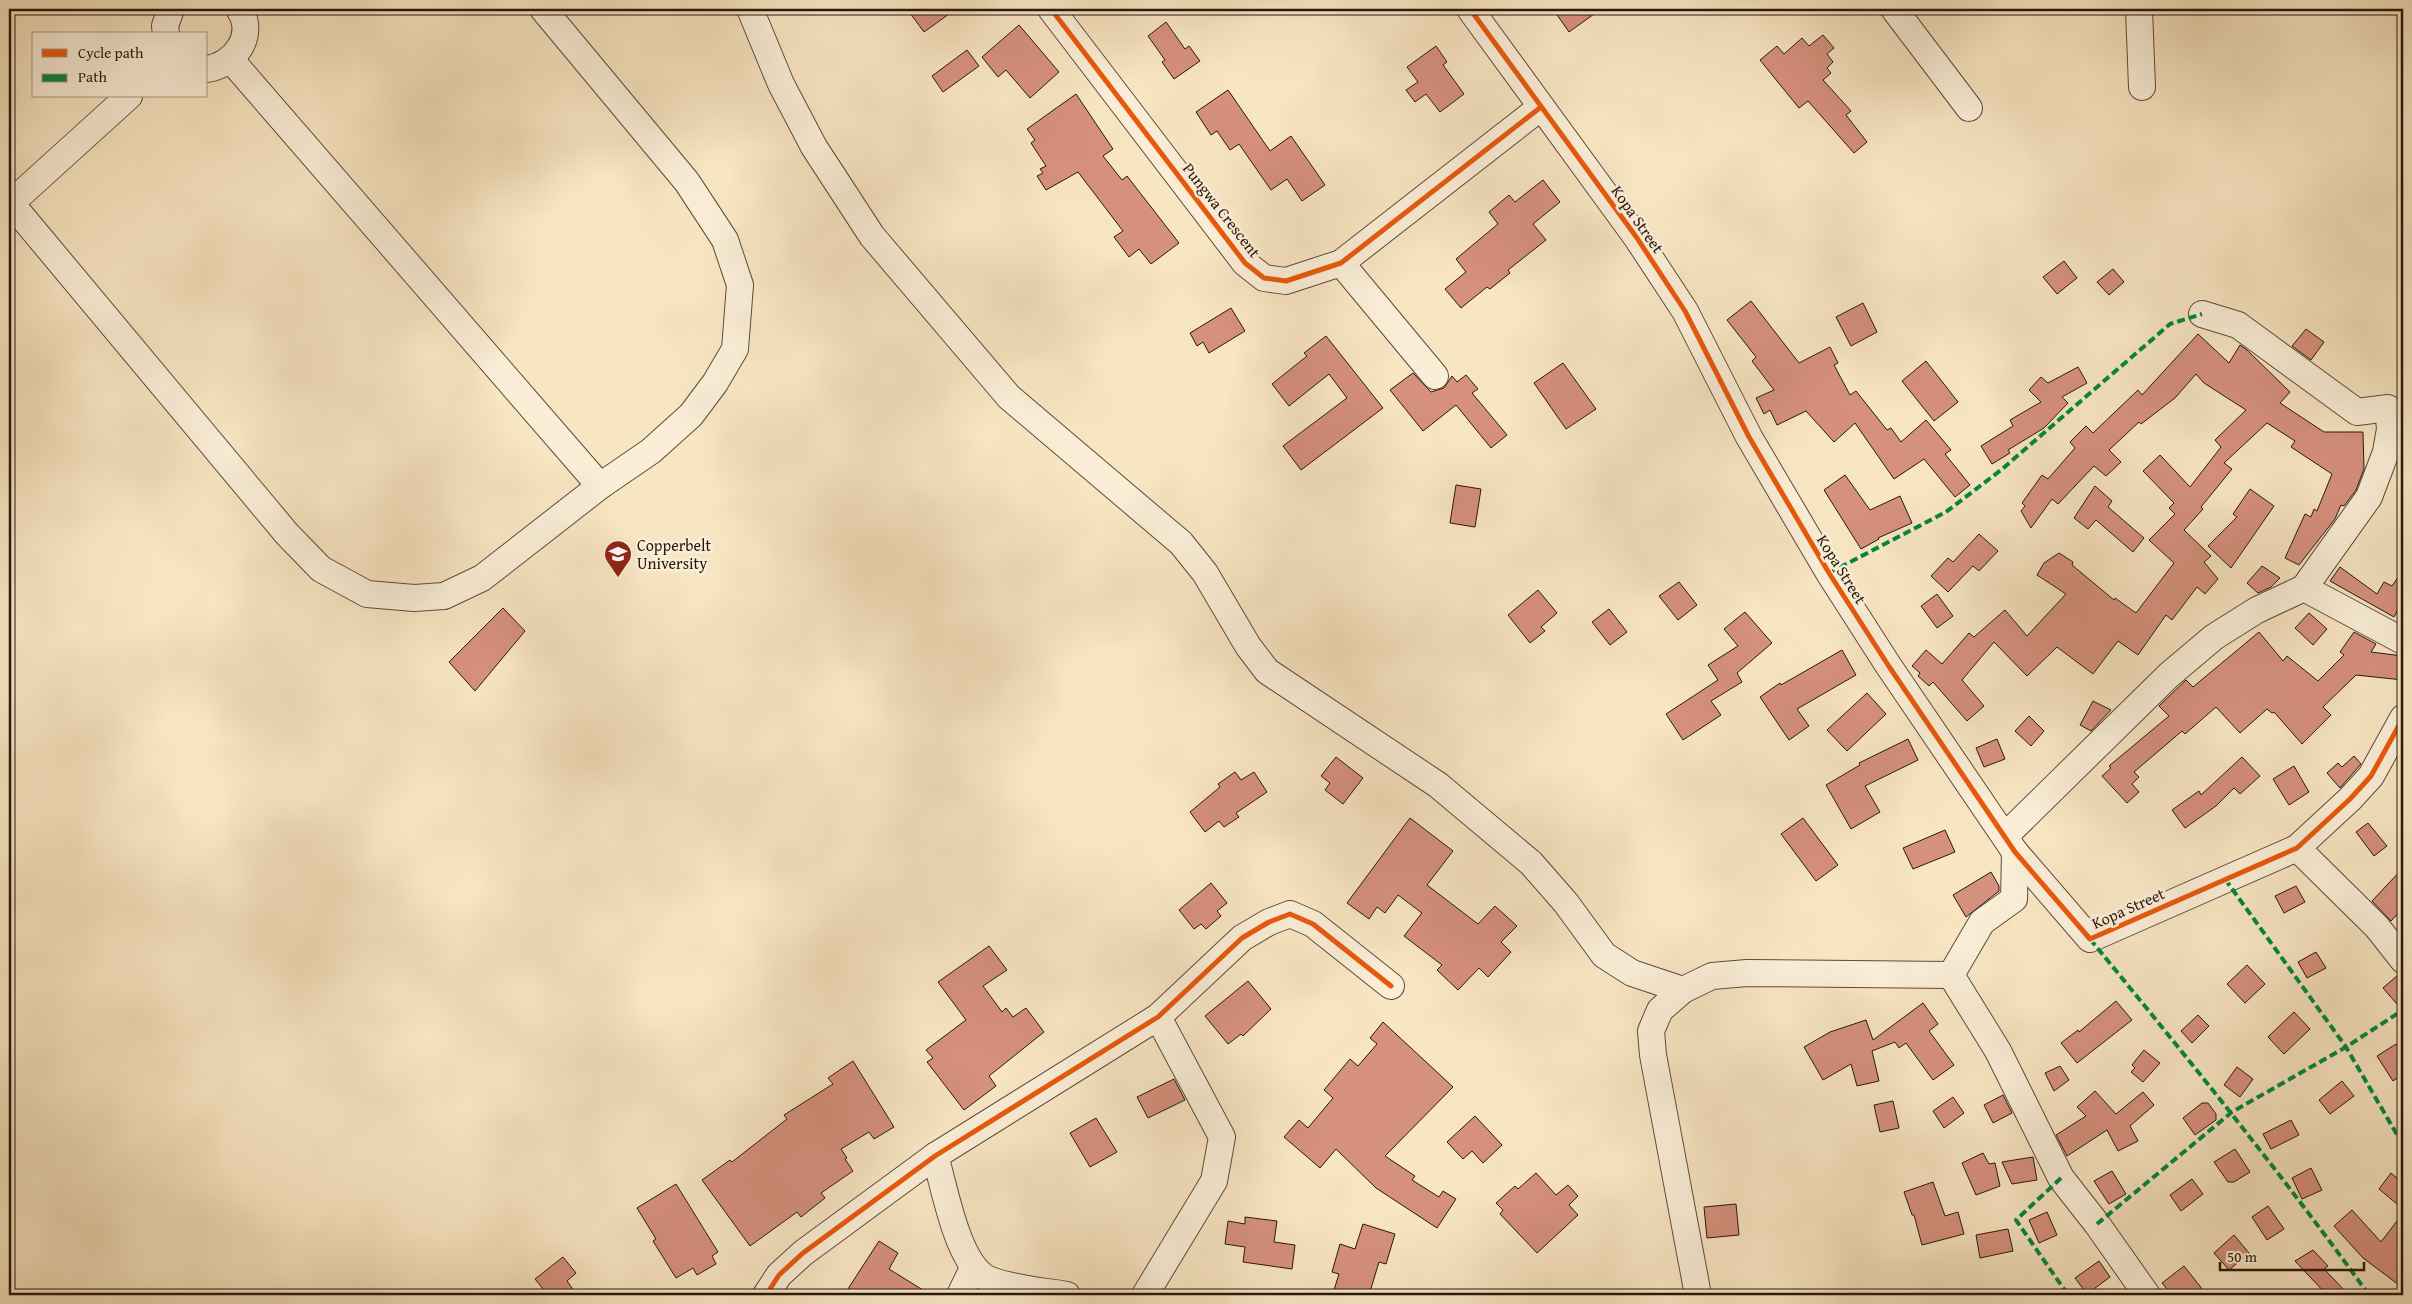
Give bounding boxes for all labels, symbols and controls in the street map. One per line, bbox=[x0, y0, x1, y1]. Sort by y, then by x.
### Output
legend bbox=[32, 32, 208, 98]
text: Cycle path bbox=[78, 42, 144, 63]
text: Path bbox=[78, 66, 107, 87]
street label: Pungwa Crescent bbox=[1177, 157, 1267, 263]
street label: Kopa Street bbox=[1606, 180, 1670, 258]
street label: Kopa Street bbox=[1811, 530, 1873, 609]
place label: Copperbelt University bbox=[637, 533, 712, 575]
school or university icon: Copperbelt University bbox=[603, 539, 633, 578]
street label: Kopa Street bbox=[2088, 881, 2169, 935]
scale bar bbox=[2220, 1239, 2363, 1271]
text: 50 m bbox=[2227, 1246, 2258, 1267]

